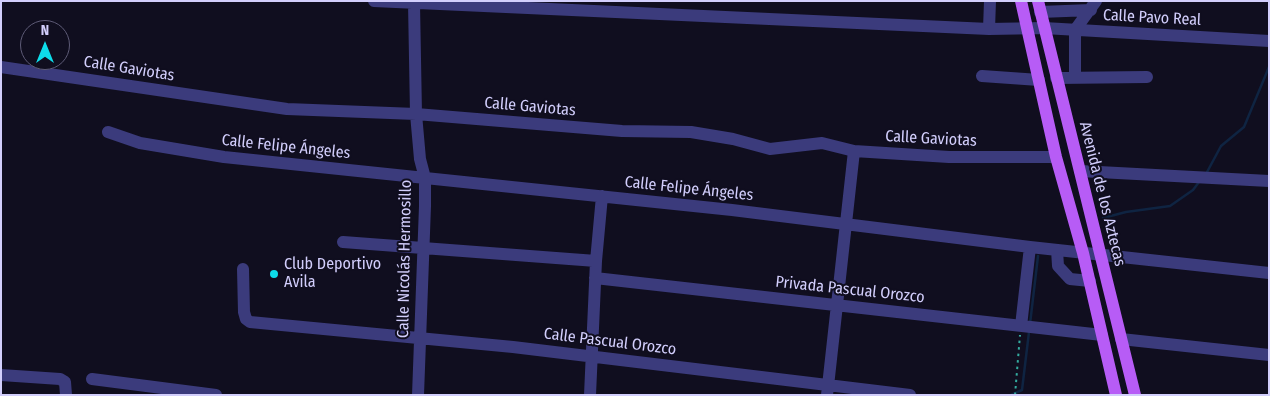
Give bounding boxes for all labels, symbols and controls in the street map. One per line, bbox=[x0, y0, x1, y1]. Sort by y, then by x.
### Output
street label: Calle Pavo Real bbox=[1102, 6, 1202, 30]
north arrow bbox=[20, 20, 70, 70]
text: N bbox=[41, 22, 49, 39]
street label: Calle Gaviotas bbox=[82, 52, 176, 86]
street label: Calle Gaviotas bbox=[483, 93, 577, 121]
street label: Avenida de los Aztecas bbox=[1075, 120, 1129, 268]
street label: Calle Gaviotas bbox=[885, 127, 977, 151]
street label: Calle Felipe Ángeles bbox=[221, 131, 351, 163]
street label: Calle Felipe Ángeles bbox=[624, 173, 754, 205]
street label: Calle Nicolás Hermosillo bbox=[394, 180, 416, 338]
place label: Club Deportivo Avila bbox=[284, 255, 381, 293]
marker: Club Deportivo Avila bbox=[268, 268, 280, 280]
street label: Privada Pascual Orozco bbox=[774, 273, 926, 307]
street label: Calle Pascual Orozco bbox=[543, 324, 677, 360]

